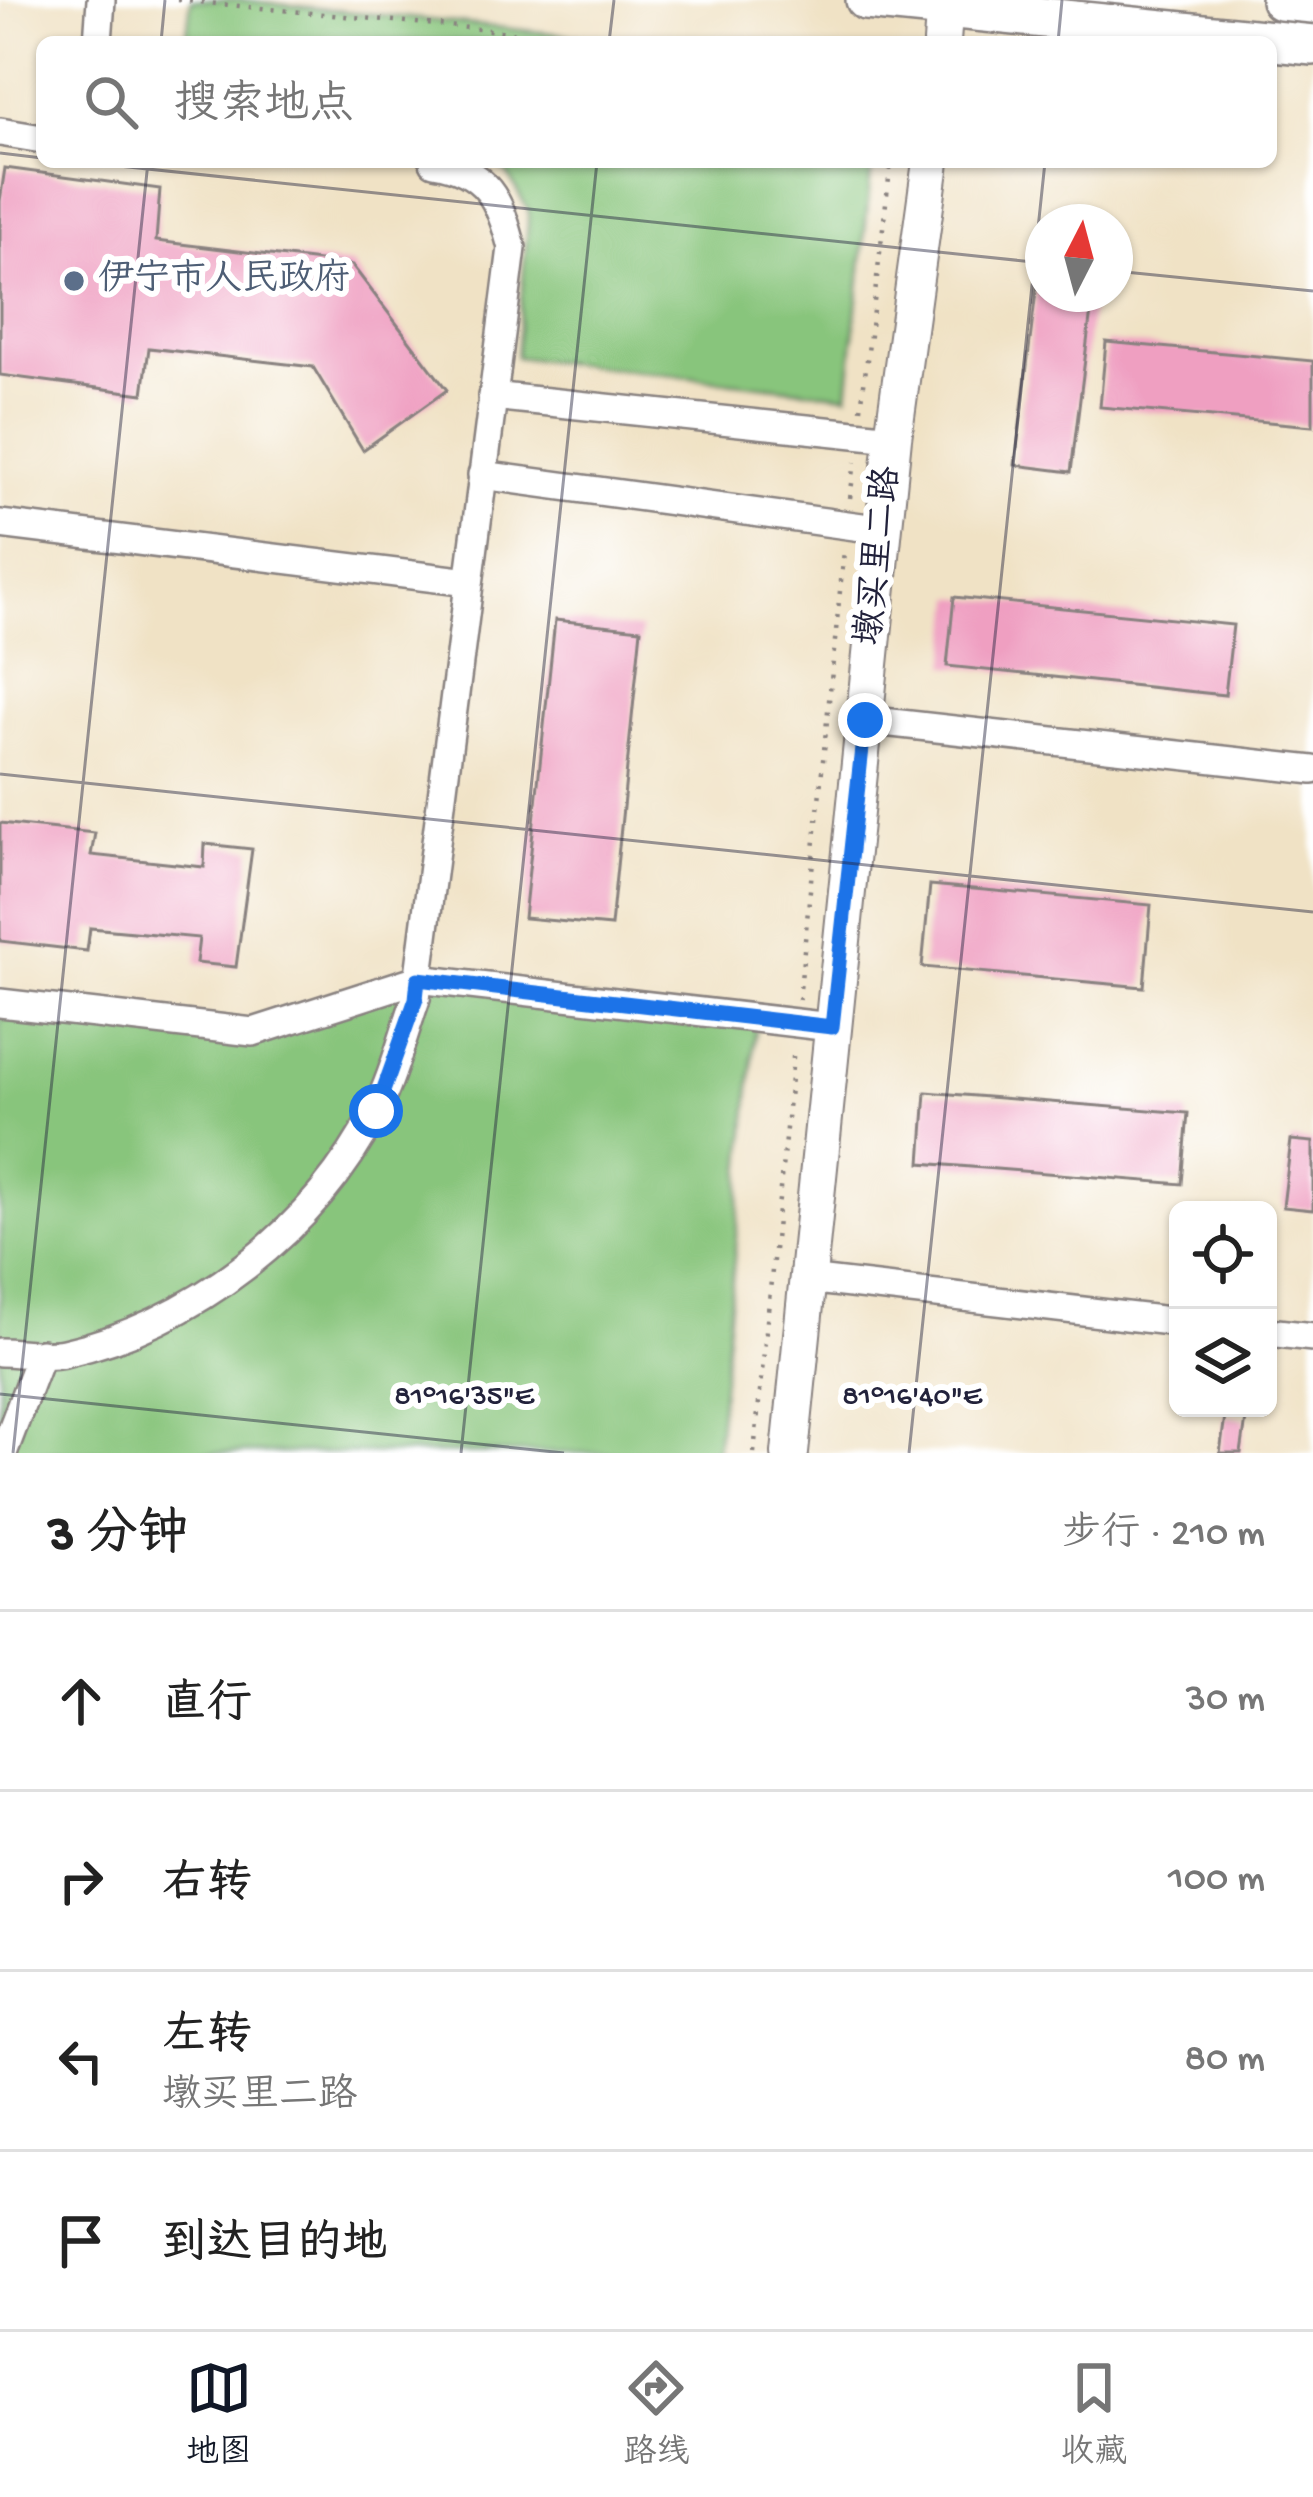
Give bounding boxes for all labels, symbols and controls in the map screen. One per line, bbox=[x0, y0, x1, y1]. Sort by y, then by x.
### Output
search box bbox=[36, 36, 1277, 168]
icon: search bbox=[78, 69, 144, 135]
text: 搜索地点 bbox=[174, 81, 354, 134]
north arrow bbox=[1025, 204, 1133, 312]
place label: 伊宁市人民政府 bbox=[98, 258, 350, 303]
marker: 伊宁市人民政府 bbox=[61, 268, 87, 294]
street label: 墩买里二路 bbox=[848, 464, 912, 648]
route end bbox=[838, 693, 892, 747]
route start bbox=[349, 1084, 403, 1138]
map controls bbox=[1169, 1201, 1277, 1417]
button: locate bbox=[1169, 1201, 1277, 1309]
button: layers bbox=[1169, 1309, 1277, 1417]
text: 81°16'35"E bbox=[394, 1381, 535, 1416]
text: 81°16'40"E bbox=[842, 1381, 983, 1416]
text: 3 分钟 bbox=[48, 1508, 189, 1568]
text: 步行 · 210 m bbox=[1062, 1513, 1265, 1559]
icon: ahead bbox=[48, 1668, 114, 1734]
text: 30 m bbox=[1186, 1678, 1265, 1724]
text: 直行 bbox=[162, 1680, 252, 1733]
icon: right bbox=[48, 1848, 114, 1914]
text: 100 m bbox=[1168, 1858, 1265, 1904]
text: 右转 bbox=[162, 1860, 252, 1913]
text: 左转 bbox=[162, 2012, 252, 2065]
icon: left bbox=[48, 2028, 114, 2094]
text: 80 m bbox=[1185, 2038, 1265, 2084]
text: 墩买里二路 bbox=[162, 2075, 357, 2121]
icon: arrive bbox=[48, 2208, 114, 2274]
text: 到达目的地 bbox=[162, 2220, 387, 2273]
tab: 地图 bbox=[186, 2355, 252, 2474]
tab: 路线 bbox=[623, 2355, 689, 2474]
tab: 收藏 bbox=[1061, 2355, 1127, 2474]

